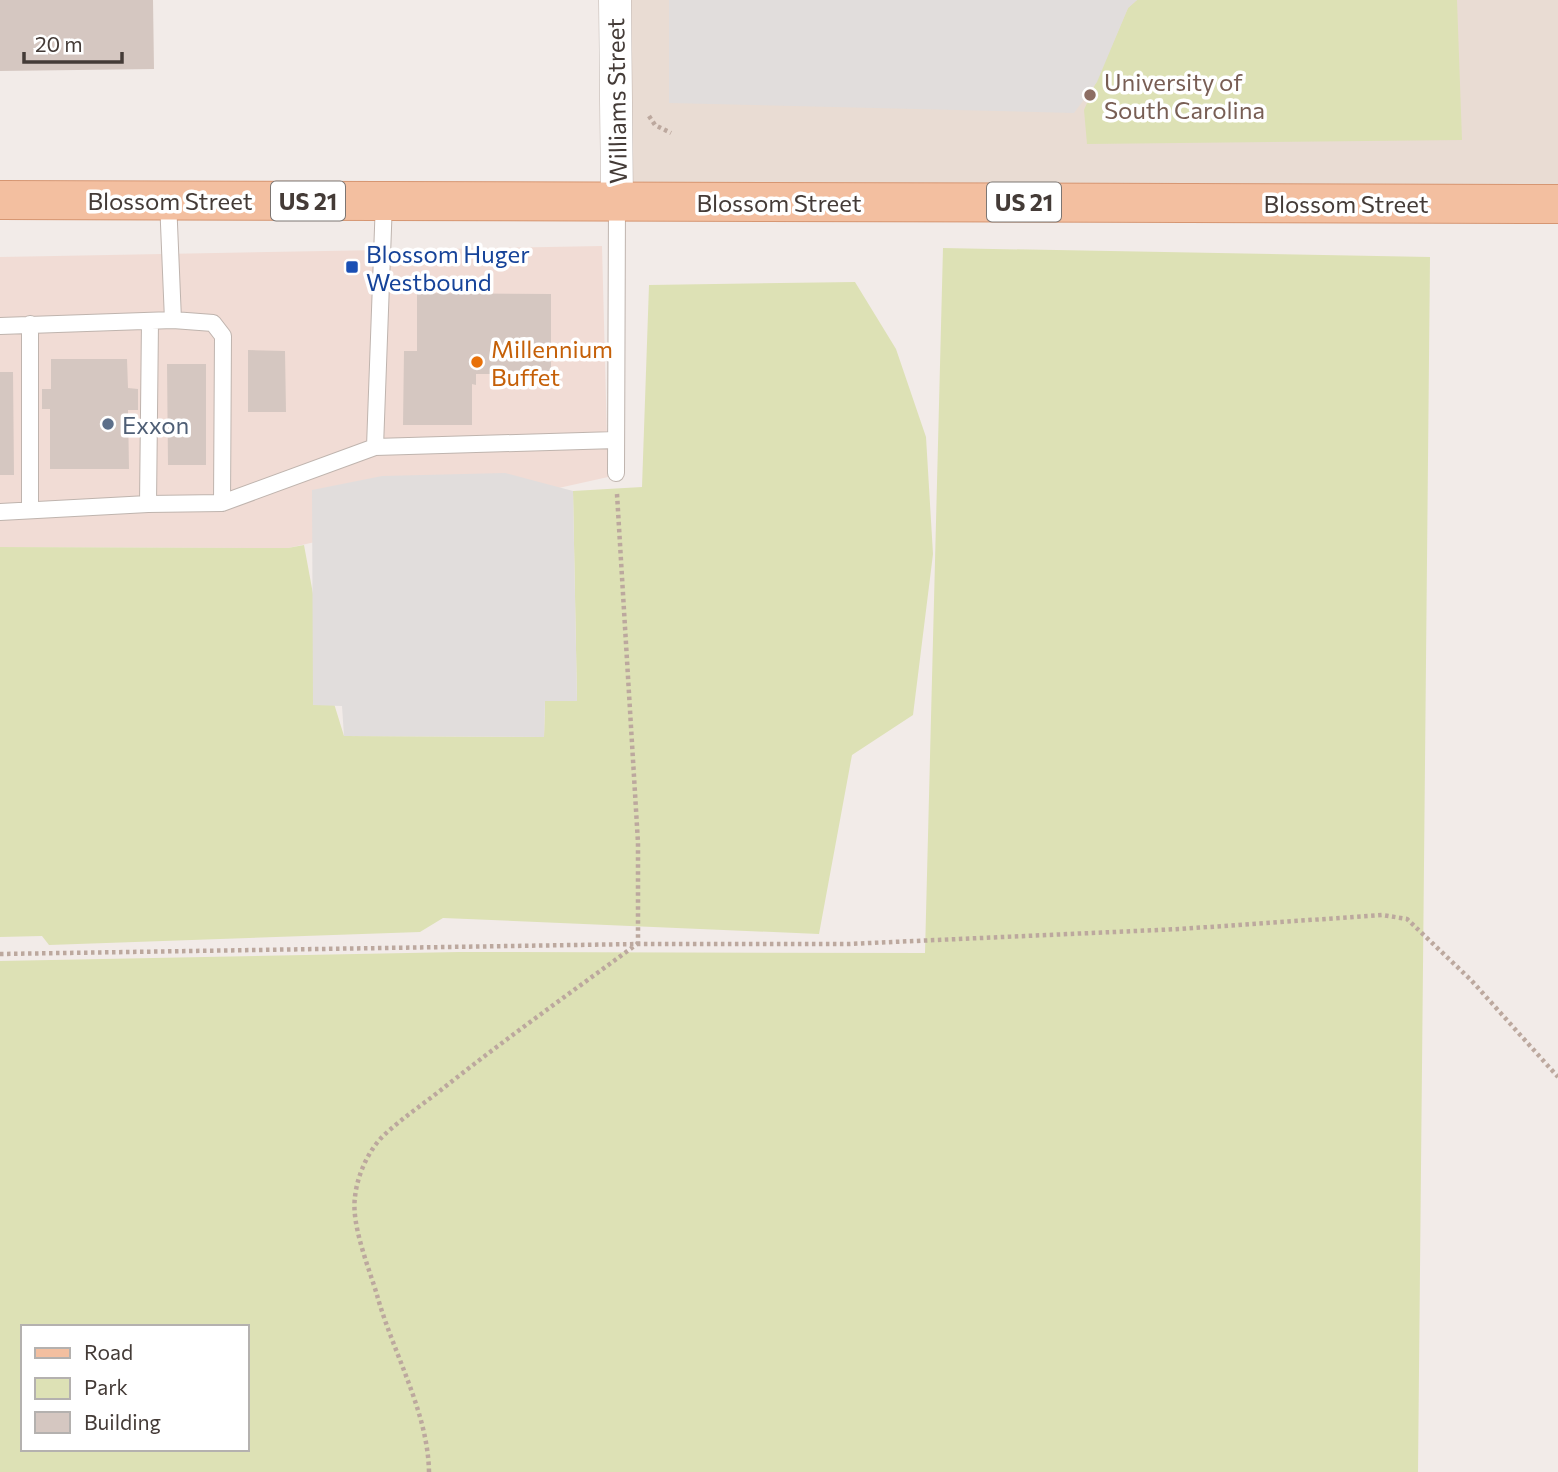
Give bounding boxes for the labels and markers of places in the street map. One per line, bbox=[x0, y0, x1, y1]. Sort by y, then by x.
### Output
place label: University of South Carolina bbox=[1104, 67, 1265, 124]
marker: University of South Carolina bbox=[1082, 87, 1098, 103]
place label: Blossom Huger Westbound bbox=[366, 239, 530, 296]
marker: Blossom Huger Westbound bbox=[344, 259, 360, 275]
place label: Millennium Buffet bbox=[491, 334, 613, 391]
marker: Millennium Buffet bbox=[469, 354, 485, 370]
place label: Exxon bbox=[122, 410, 189, 439]
marker: Exxon bbox=[100, 416, 116, 432]

